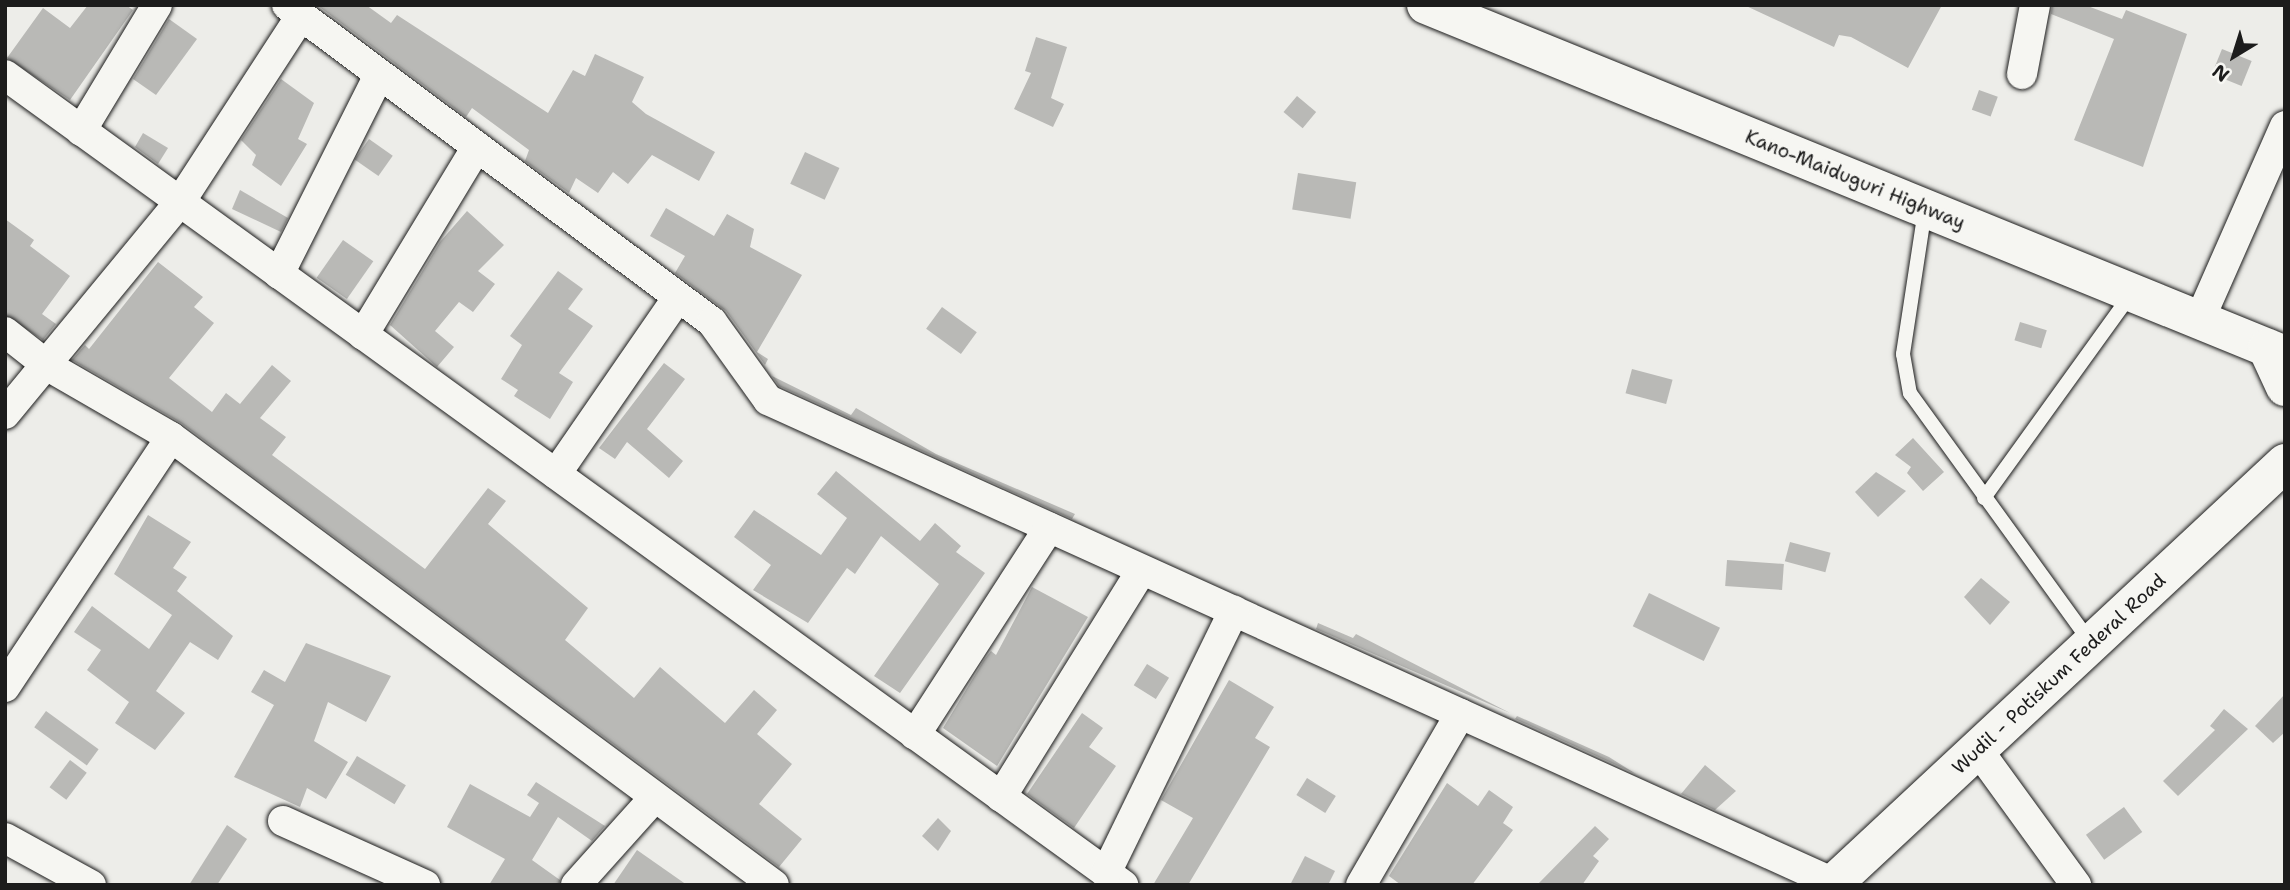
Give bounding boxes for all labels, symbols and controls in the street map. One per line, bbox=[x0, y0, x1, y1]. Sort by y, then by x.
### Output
north arrow bbox=[2199, 21, 2269, 91]
text: N bbox=[2207, 58, 2234, 87]
street label: Kano-Maiduguri Highway bbox=[1742, 125, 1968, 235]
street label: Wudil - Potiskum Federal Road bbox=[1948, 569, 2170, 779]

